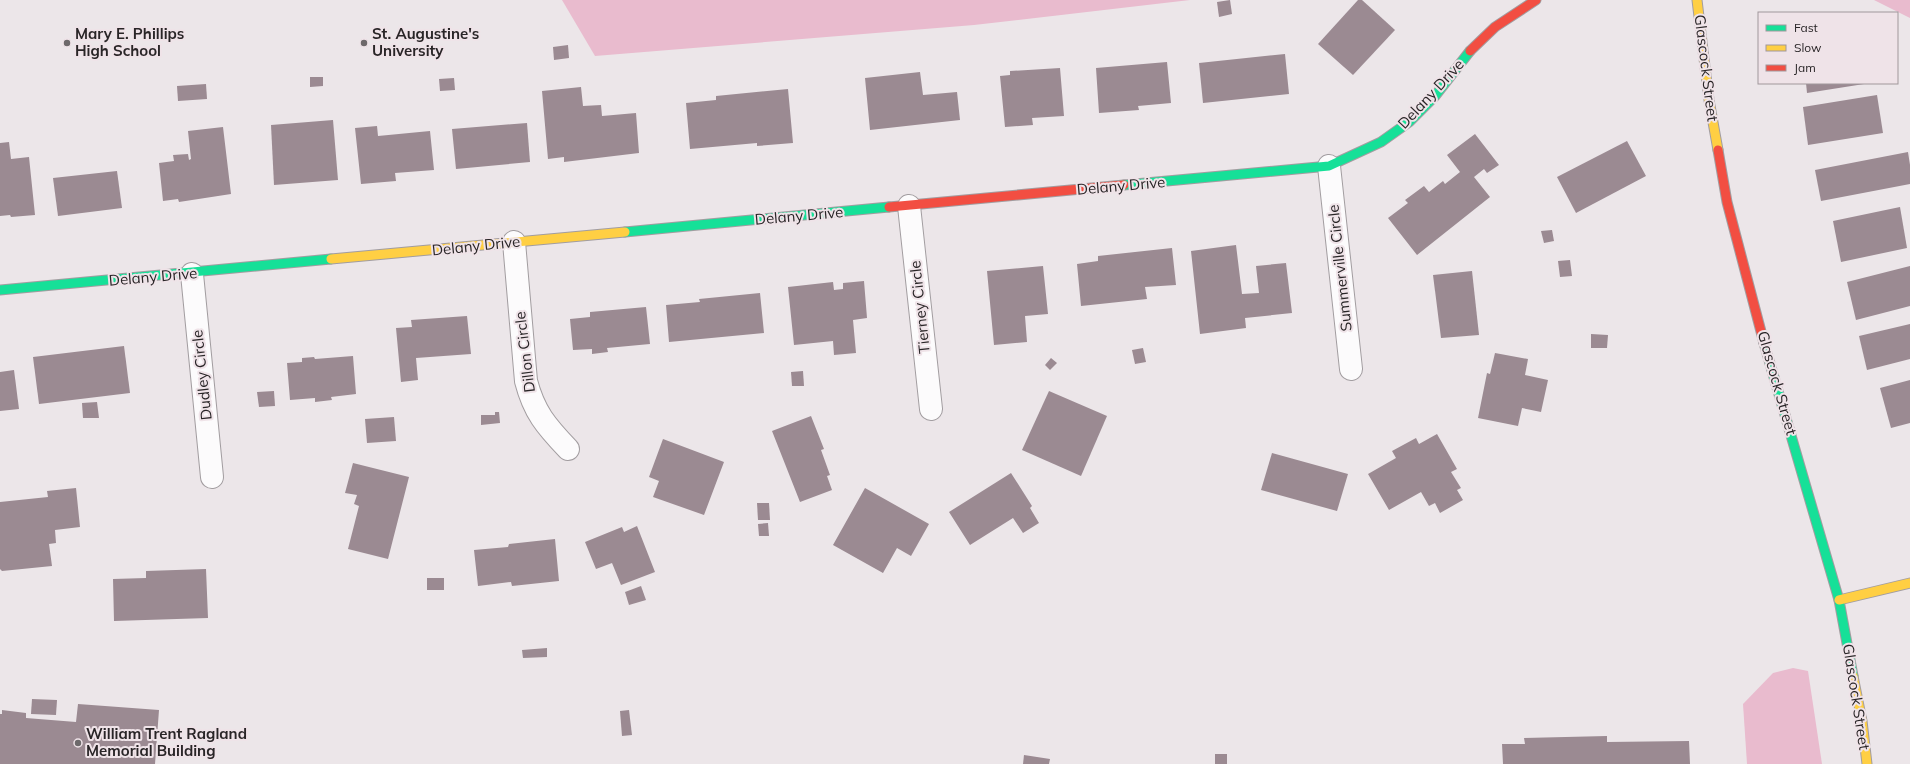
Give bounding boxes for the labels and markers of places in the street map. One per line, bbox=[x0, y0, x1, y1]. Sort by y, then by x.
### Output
place label: Mary E. Phillips High School bbox=[75, 24, 184, 60]
place label: St. Augustine's University bbox=[372, 24, 479, 60]
marker: Mary E. Phillips High School bbox=[62, 38, 72, 48]
marker: St. Augustine's University bbox=[359, 38, 369, 48]
place label: William Trent Ragland Memorial Building bbox=[86, 724, 247, 760]
marker: William Trent Ragland Memorial Building bbox=[73, 738, 83, 748]

